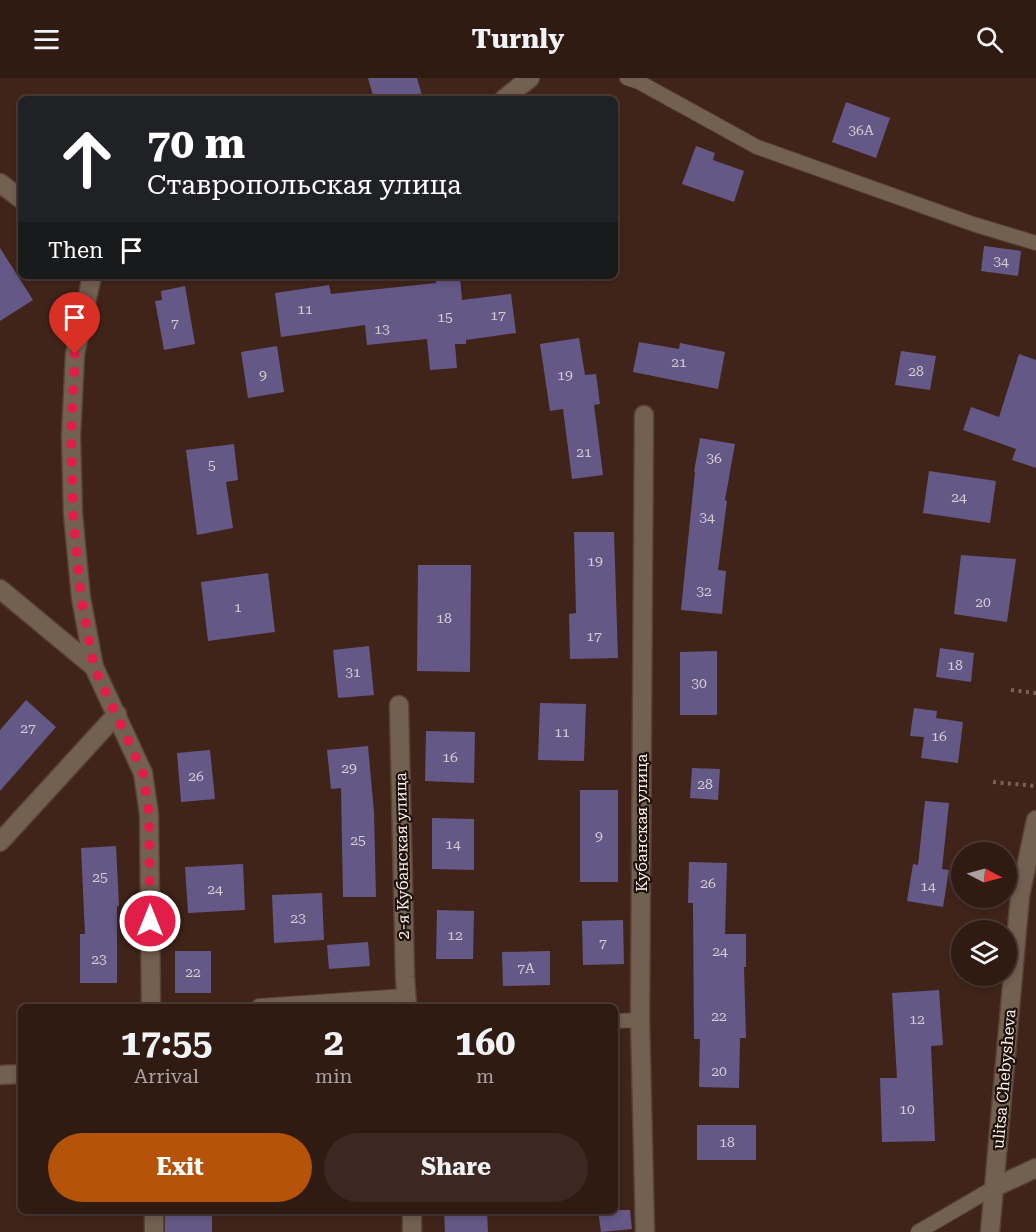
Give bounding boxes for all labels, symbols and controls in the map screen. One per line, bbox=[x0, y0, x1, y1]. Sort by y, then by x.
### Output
icon: menu bbox=[30, 23, 63, 56]
text: Turnly bbox=[472, 23, 564, 55]
icon: search bbox=[973, 23, 1006, 56]
text: 70 m bbox=[147, 119, 245, 168]
icon: ahead bbox=[48, 120, 126, 198]
house number: 36А bbox=[848, 122, 874, 138]
text: Ставропольская улица bbox=[147, 169, 462, 201]
icon: arrive bbox=[115, 234, 148, 267]
text: Then bbox=[48, 238, 103, 263]
house number: 34 bbox=[993, 253, 1009, 269]
pin bbox=[49, 292, 100, 354]
icon: arrive bbox=[58, 301, 91, 334]
house number: 11 bbox=[297, 301, 313, 317]
house number: 17 bbox=[490, 307, 506, 323]
house number: 15 bbox=[437, 309, 453, 325]
house number: 7 bbox=[171, 315, 179, 331]
house number: 13 bbox=[374, 321, 390, 337]
house number: 21 bbox=[671, 354, 687, 370]
house number: 28 bbox=[908, 363, 924, 379]
house number: 9 bbox=[259, 367, 267, 383]
house number: 19 bbox=[557, 367, 573, 383]
house number: 21 bbox=[576, 444, 592, 460]
house number: 36 bbox=[706, 450, 722, 466]
house number: 5 bbox=[208, 457, 216, 473]
house number: 24 bbox=[951, 489, 967, 505]
house number: 34 bbox=[699, 509, 715, 525]
house number: 19 bbox=[587, 553, 603, 569]
house number: 32 bbox=[696, 583, 712, 599]
house number: 20 bbox=[975, 594, 991, 610]
house number: 1 bbox=[234, 599, 242, 615]
house number: 18 bbox=[436, 610, 452, 626]
house number: 17 bbox=[586, 628, 602, 644]
house number: 18 bbox=[947, 657, 963, 673]
house number: 31 bbox=[345, 664, 361, 680]
house number: 30 bbox=[691, 675, 707, 691]
house number: 27 bbox=[20, 720, 36, 736]
house number: 11 bbox=[554, 724, 570, 740]
house number: 16 bbox=[931, 728, 947, 744]
house number: 16 bbox=[442, 749, 458, 765]
street label: Кубанская улица bbox=[632, 754, 651, 892]
house number: 29 bbox=[341, 760, 357, 776]
house number: 26 bbox=[188, 768, 204, 784]
street label: 2-я Кубанская улица bbox=[391, 772, 413, 940]
house number: 28 bbox=[697, 776, 713, 792]
house number: 9 bbox=[595, 828, 603, 844]
house number: 25 bbox=[350, 832, 366, 848]
house number: 14 bbox=[445, 836, 461, 852]
north arrow bbox=[951, 842, 1017, 908]
map controls bbox=[951, 842, 1017, 986]
house number: 25 bbox=[92, 869, 108, 885]
house number: 26 bbox=[700, 875, 716, 891]
house number: 14 bbox=[920, 878, 936, 894]
house number: 24 bbox=[207, 881, 223, 897]
position arrow bbox=[118, 889, 182, 953]
house number: 23 bbox=[290, 910, 306, 926]
button: layers bbox=[951, 920, 1017, 986]
house number: 12 bbox=[447, 927, 463, 943]
house number: 7 bbox=[599, 935, 607, 951]
house number: 24 bbox=[712, 943, 728, 959]
house number: 23 bbox=[91, 951, 107, 967]
house number: 7А bbox=[517, 960, 535, 976]
house number: 22 bbox=[185, 964, 201, 980]
house number: 22 bbox=[711, 1008, 727, 1024]
street label: ulitsa Chebysheva bbox=[988, 1008, 1020, 1150]
house number: 12 bbox=[909, 1011, 925, 1027]
text: 17:55 bbox=[121, 1022, 212, 1064]
text: 2 bbox=[324, 1022, 344, 1064]
text: 160 bbox=[455, 1022, 515, 1064]
house number: 20 bbox=[711, 1063, 727, 1079]
text: Arrival bbox=[134, 1064, 199, 1088]
text: min bbox=[315, 1064, 352, 1088]
text: m bbox=[476, 1064, 494, 1088]
house number: 10 bbox=[899, 1101, 915, 1117]
button: Exit bbox=[48, 1133, 312, 1202]
button: Share bbox=[324, 1133, 588, 1202]
house number: 18 bbox=[719, 1134, 735, 1150]

